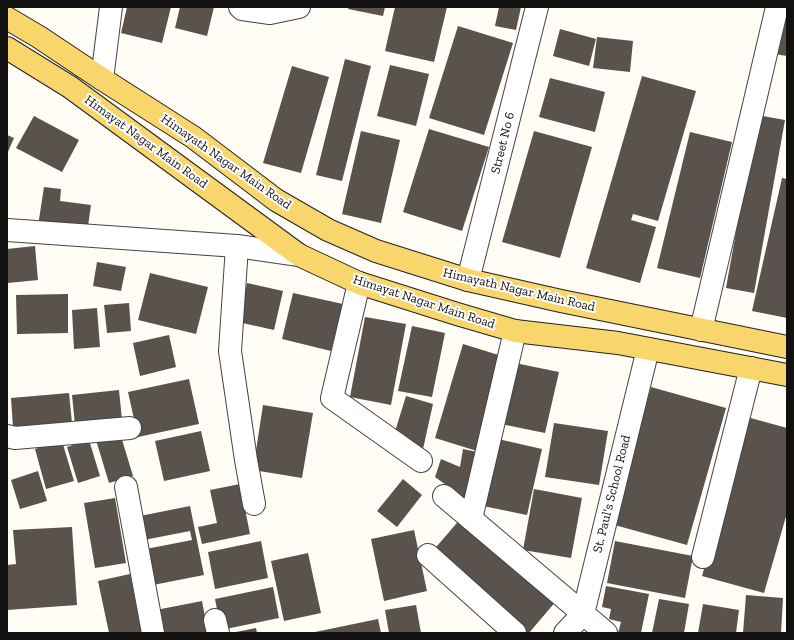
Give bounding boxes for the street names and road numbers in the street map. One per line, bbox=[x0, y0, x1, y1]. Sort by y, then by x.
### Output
street label: Himayat Nagar Main Road bbox=[81, 92, 211, 192]
street label: Himayath Nagar Main Road bbox=[158, 111, 294, 213]
street label: Street No 6 bbox=[488, 111, 518, 175]
street label: Himayath Nagar Main Road bbox=[441, 265, 597, 315]
street label: Himayat Nagar Main Road bbox=[351, 272, 497, 332]
street label: St. Paul's School Road bbox=[590, 434, 634, 554]

